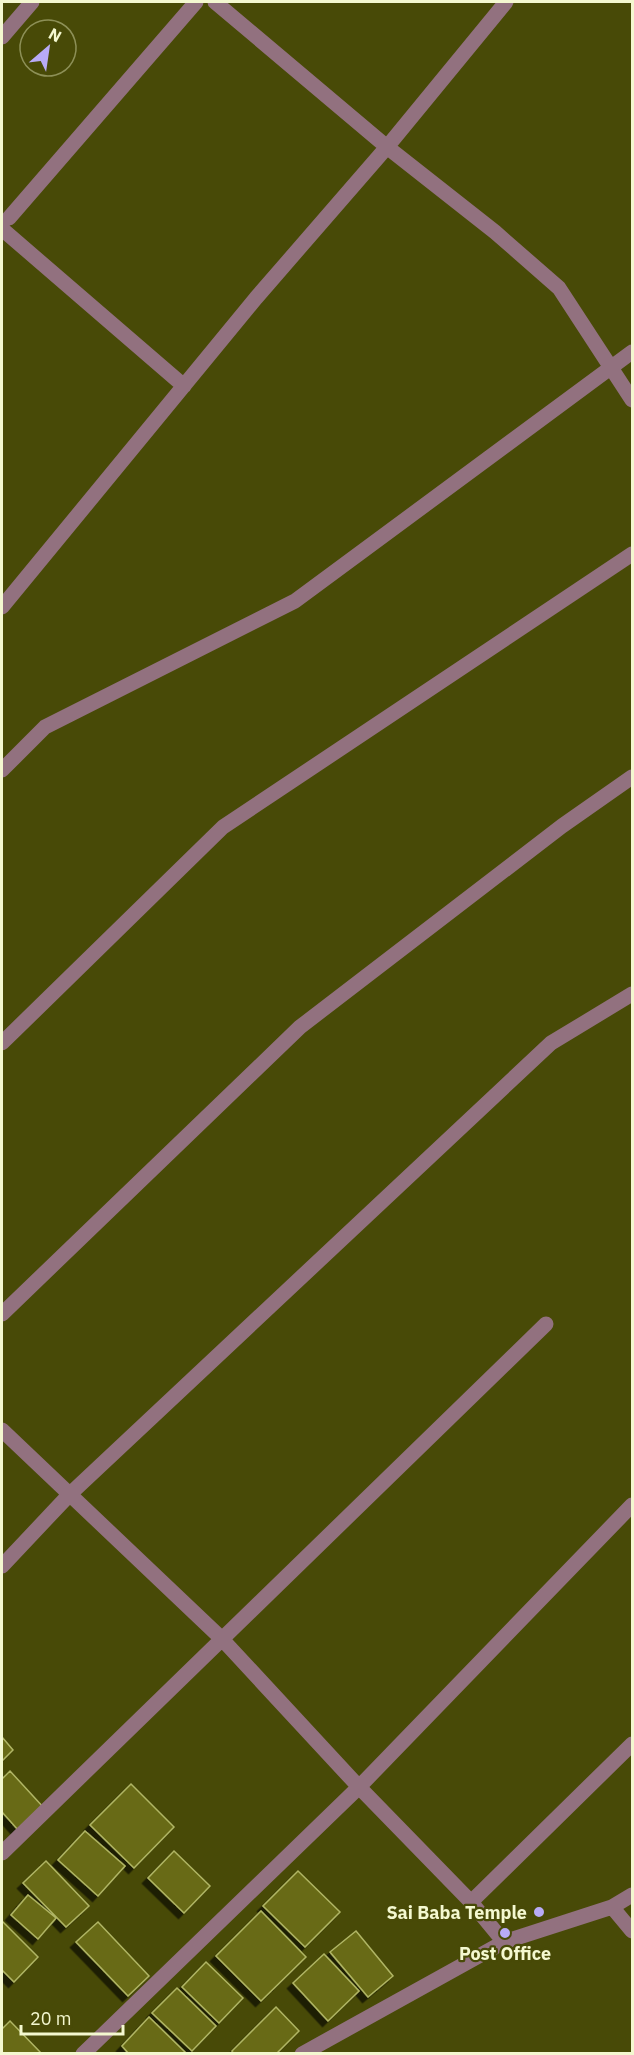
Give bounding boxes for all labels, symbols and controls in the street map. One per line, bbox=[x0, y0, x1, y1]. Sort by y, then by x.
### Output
north arrow bbox=[18, 18, 78, 78]
text: N bbox=[45, 23, 65, 46]
place label: Sai Baba Temple bbox=[386, 1901, 527, 1924]
marker: Sai Baba Temple bbox=[532, 1905, 546, 1919]
marker: Post Office bbox=[498, 1926, 512, 1940]
place label: Post Office bbox=[459, 1942, 551, 1965]
scale bar bbox=[21, 1998, 123, 2036]
text: 20 m bbox=[30, 2007, 72, 2030]

